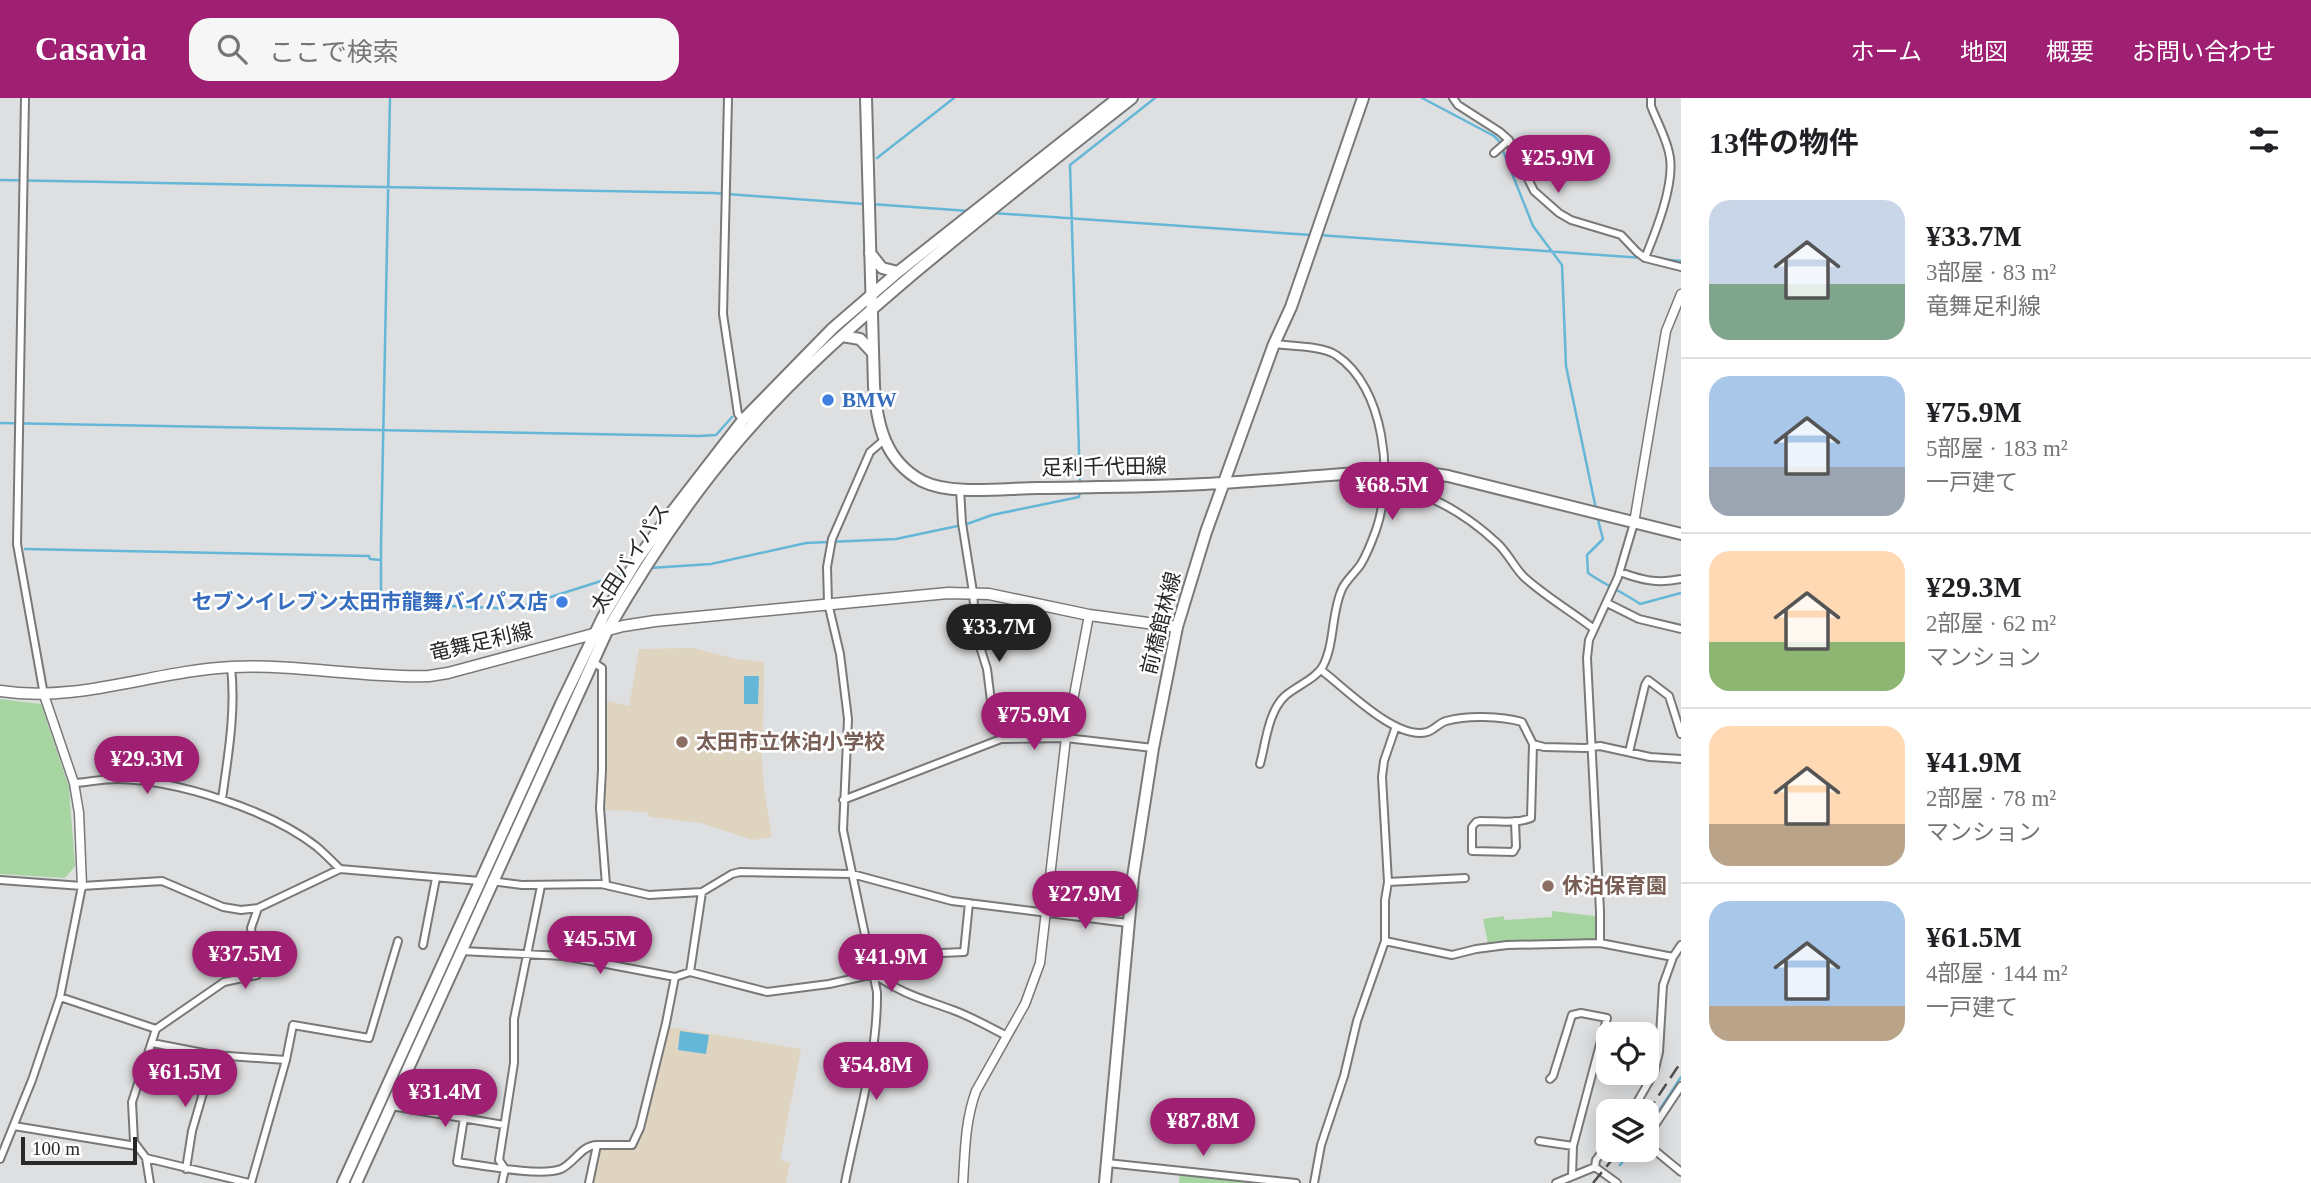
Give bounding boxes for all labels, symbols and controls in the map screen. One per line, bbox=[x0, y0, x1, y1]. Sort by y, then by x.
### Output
search box bbox=[189, 18, 679, 81]
icon: search bbox=[213, 30, 251, 68]
text: Casavia bbox=[35, 31, 147, 67]
text: ここで検索 bbox=[269, 38, 399, 67]
text: ホーム bbox=[1851, 39, 1922, 65]
text: 地図 bbox=[1960, 39, 2008, 65]
text: 概要 bbox=[2046, 39, 2094, 65]
text: お問い合わせ bbox=[2132, 39, 2276, 65]
icon: filters bbox=[2245, 121, 2283, 159]
text: 13件の物件 bbox=[1709, 126, 1859, 159]
pin: ¥25.9M bbox=[1501, 136, 1615, 195]
text: ¥25.9M bbox=[1521, 145, 1595, 170]
text: ¥33.7M bbox=[1926, 219, 2022, 252]
icon: home bbox=[1765, 228, 1849, 312]
text: 3部屋 · 83 m² bbox=[1926, 260, 2056, 285]
text: 竜舞足利線 bbox=[1926, 294, 2041, 319]
place label: BMW bbox=[842, 388, 897, 412]
marker: BMW bbox=[820, 392, 836, 408]
text: ¥75.9M bbox=[1926, 395, 2022, 428]
icon: home bbox=[1765, 404, 1849, 488]
text: 5部屋 · 183 m² bbox=[1926, 436, 2068, 461]
street label: 足利千代田線 bbox=[1041, 454, 1167, 480]
pin: ¥68.5M bbox=[1335, 462, 1449, 522]
text: 一戸建て bbox=[1926, 470, 2018, 495]
text: ¥68.5M bbox=[1355, 472, 1429, 497]
street label: 太田バイパス bbox=[586, 499, 674, 617]
street label: 前橋館林線 bbox=[1137, 569, 1185, 677]
text: ¥29.3M bbox=[1926, 570, 2022, 603]
icon: home bbox=[1765, 579, 1849, 663]
place label: セブンイレブン太田市龍舞バイパス店 bbox=[191, 590, 548, 614]
marker: セブンイレブン太田市龍舞バイパス店 bbox=[554, 594, 570, 610]
pin: ¥33.7M bbox=[942, 604, 1056, 664]
text: 2部屋 · 62 m² bbox=[1926, 611, 2056, 636]
text: ¥33.7M bbox=[962, 614, 1036, 639]
street label: 竜舞足利線 bbox=[427, 618, 535, 666]
text: マンション bbox=[1926, 645, 2041, 670]
pin: ¥75.9M bbox=[977, 692, 1091, 752]
text: ¥75.9M bbox=[997, 702, 1071, 727]
place label: 太田市立休泊小学校 bbox=[696, 730, 885, 754]
marker: 太田市立休泊小学校 bbox=[674, 734, 690, 750]
pin: ¥29.3M bbox=[90, 736, 204, 796]
text: ¥41.9M bbox=[1926, 745, 2022, 778]
text: ¥29.3M bbox=[110, 746, 184, 771]
icon: home bbox=[1765, 754, 1849, 838]
text: 2部屋 · 78 m² bbox=[1926, 786, 2056, 811]
text: マンション bbox=[1926, 820, 2041, 845]
pin: ¥27.9M bbox=[1028, 872, 1142, 931]
place label: 休泊保育園 bbox=[1562, 874, 1667, 898]
marker: 休泊保育園 bbox=[1540, 878, 1556, 894]
text: ¥27.9M bbox=[1048, 881, 1122, 906]
pin: ¥45.5M bbox=[543, 916, 657, 976]
text: ¥61.5M bbox=[1926, 920, 2022, 953]
text: ¥45.5M bbox=[563, 926, 637, 951]
icon: home bbox=[1765, 929, 1849, 1013]
pin: ¥37.5M bbox=[188, 932, 302, 991]
pin: ¥41.9M bbox=[834, 934, 948, 994]
text: ¥37.5M bbox=[208, 941, 282, 966]
text: ¥41.9M bbox=[854, 944, 928, 969]
text: 4部屋 · 144 m² bbox=[1926, 961, 2068, 986]
text: 一戸建て bbox=[1926, 995, 2018, 1020]
map controls bbox=[1596, 1022, 1659, 1162]
button: locate bbox=[1596, 1022, 1659, 1085]
pin: ¥54.8M bbox=[819, 1042, 933, 1102]
pin: ¥61.5M bbox=[128, 1049, 242, 1109]
text: ¥54.8M bbox=[839, 1052, 913, 1077]
text: ¥61.5M bbox=[148, 1059, 222, 1084]
pin: ¥31.4M bbox=[388, 1070, 502, 1129]
text: ¥31.4M bbox=[408, 1079, 482, 1104]
pin: ¥87.8M bbox=[1146, 1098, 1260, 1158]
button: layers bbox=[1596, 1099, 1659, 1162]
text: ¥87.8M bbox=[1166, 1108, 1240, 1133]
scale bar bbox=[21, 1134, 136, 1166]
text: 100 m bbox=[32, 1138, 80, 1159]

